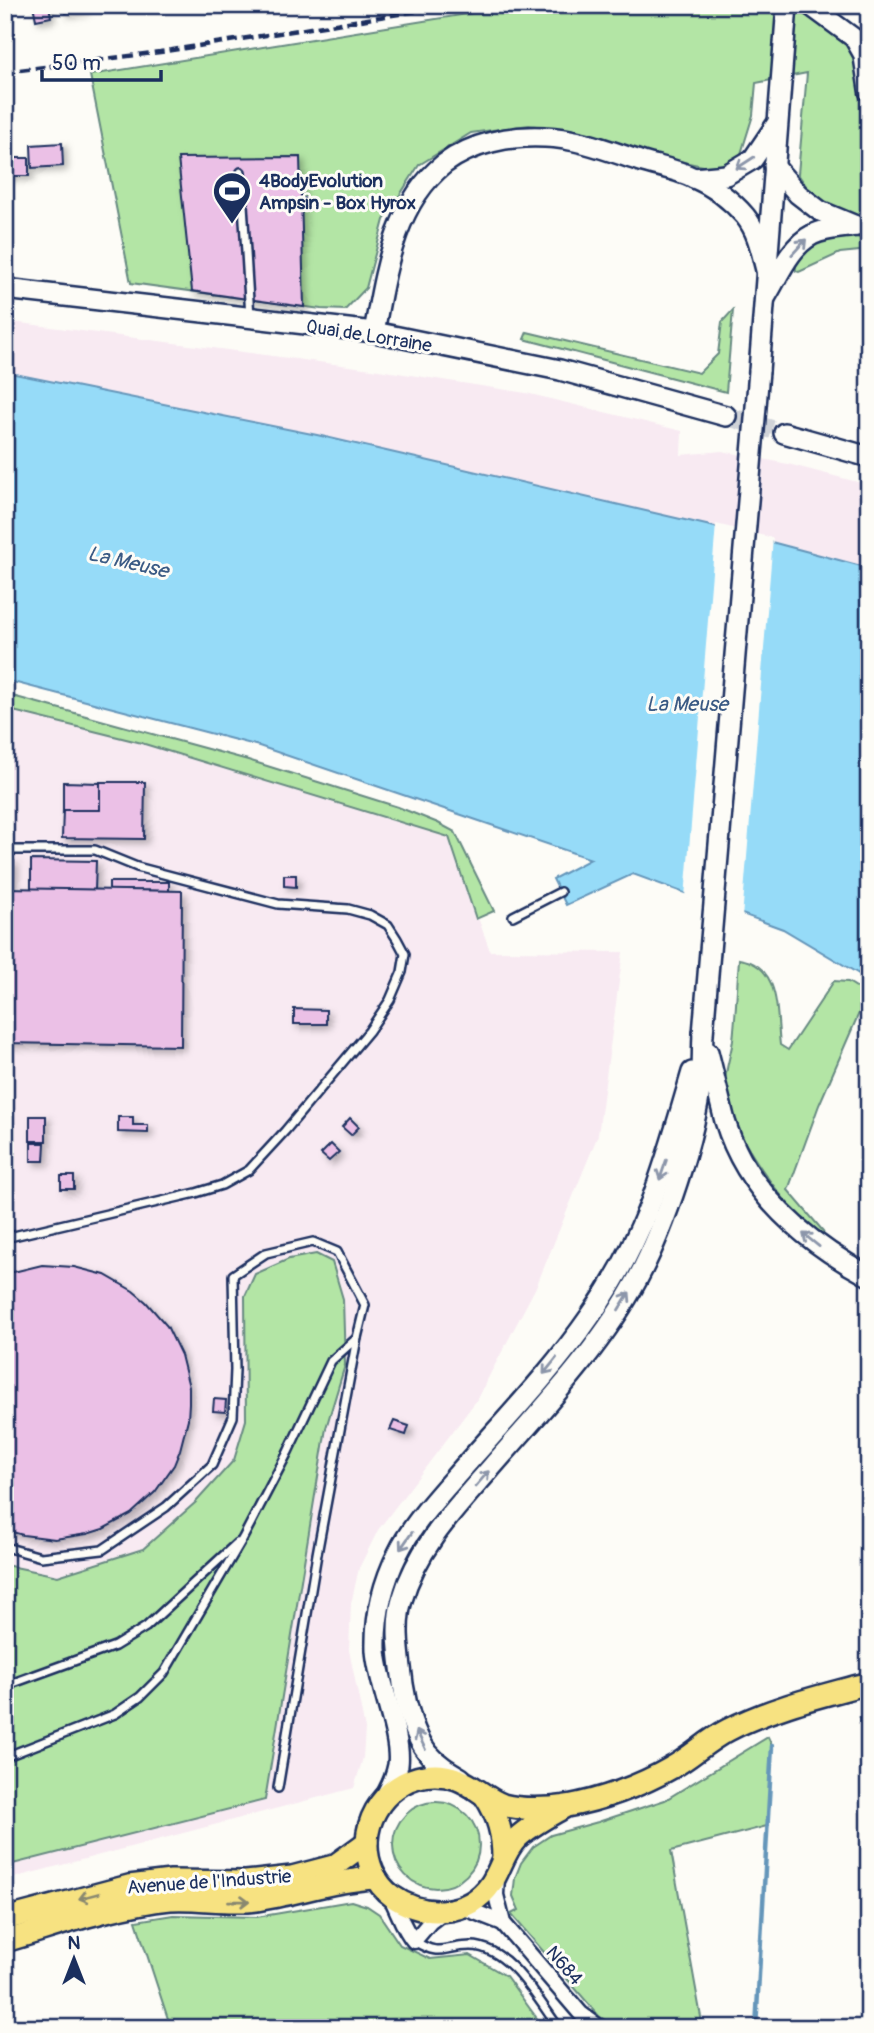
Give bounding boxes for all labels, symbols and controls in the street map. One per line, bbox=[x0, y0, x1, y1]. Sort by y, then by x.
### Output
scale bar bbox=[42, 38, 161, 82]
text: 50 m bbox=[52, 50, 101, 77]
one-way arrow bbox=[736, 156, 755, 171]
place label: 4BodyEvolution Ampsin - Box Hyrox bbox=[259, 169, 416, 215]
sports icon: 4BodyEvolution Ampsin - Box Hyrox bbox=[211, 170, 253, 225]
one-way arrow bbox=[791, 238, 807, 256]
street label: Quai de Lorraine bbox=[304, 314, 434, 358]
water label: La Meuse bbox=[85, 540, 173, 585]
water label: La Meuse bbox=[646, 691, 731, 718]
one-way arrow bbox=[656, 1159, 669, 1181]
one-way arrow bbox=[803, 1232, 821, 1247]
one-way arrow bbox=[617, 1292, 631, 1312]
one-way arrow bbox=[543, 1356, 558, 1374]
one-way arrow bbox=[474, 1470, 490, 1488]
one-way arrow bbox=[399, 1531, 413, 1550]
one-way arrow bbox=[414, 1730, 427, 1751]
street label: Avenue de l'Industrie bbox=[126, 1864, 293, 1900]
one-way arrow bbox=[78, 1890, 101, 1903]
one-way arrow bbox=[228, 1894, 251, 1907]
north arrow bbox=[38, 1924, 108, 1994]
text: N bbox=[68, 1931, 81, 1955]
street label: N684 bbox=[541, 1941, 588, 1990]

